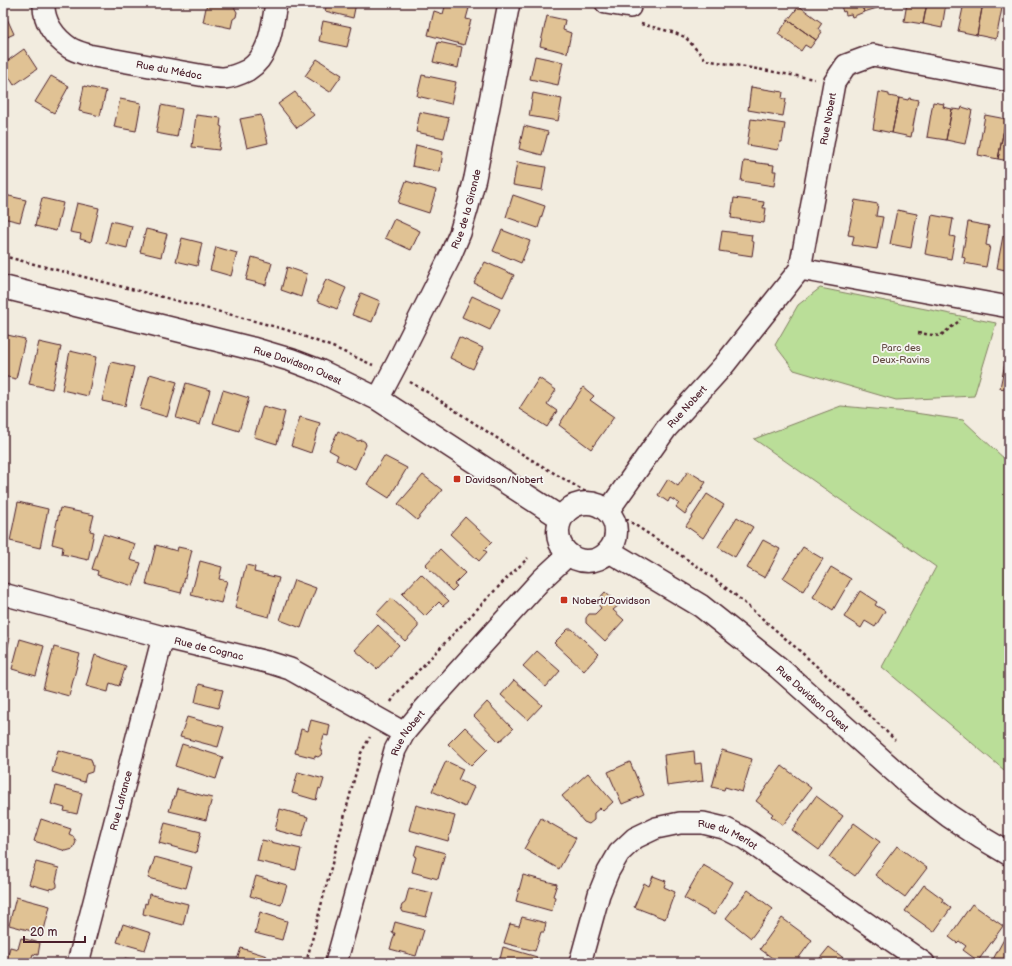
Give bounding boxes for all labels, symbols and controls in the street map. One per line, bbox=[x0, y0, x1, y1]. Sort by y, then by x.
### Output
street label: Rue du Médoc bbox=[135, 59, 203, 82]
street label: Rue Nobert bbox=[818, 92, 839, 146]
street label: Rue de la Gironde bbox=[449, 168, 484, 251]
park label: Parc des Deux-Ravins bbox=[872, 342, 930, 366]
street label: Rue Davidson Ouest bbox=[252, 344, 343, 387]
street label: Rue Nobert bbox=[665, 383, 709, 431]
marker: Davidson/Nobert bbox=[452, 474, 462, 484]
place label: Davidson/Nobert bbox=[465, 474, 543, 486]
marker: Nobert/Davidson bbox=[559, 595, 569, 605]
place label: Nobert/Davidson bbox=[572, 595, 650, 607]
street label: Rue de Cognac bbox=[173, 635, 245, 663]
street label: Rue Davidson Ouest bbox=[773, 663, 851, 734]
street label: Rue Nobert bbox=[389, 708, 428, 757]
street label: Rue Lafrance bbox=[108, 769, 135, 832]
street label: Rue du Merlot bbox=[698, 818, 759, 852]
scale bar bbox=[24, 918, 85, 944]
text: 20 m bbox=[30, 925, 57, 940]

